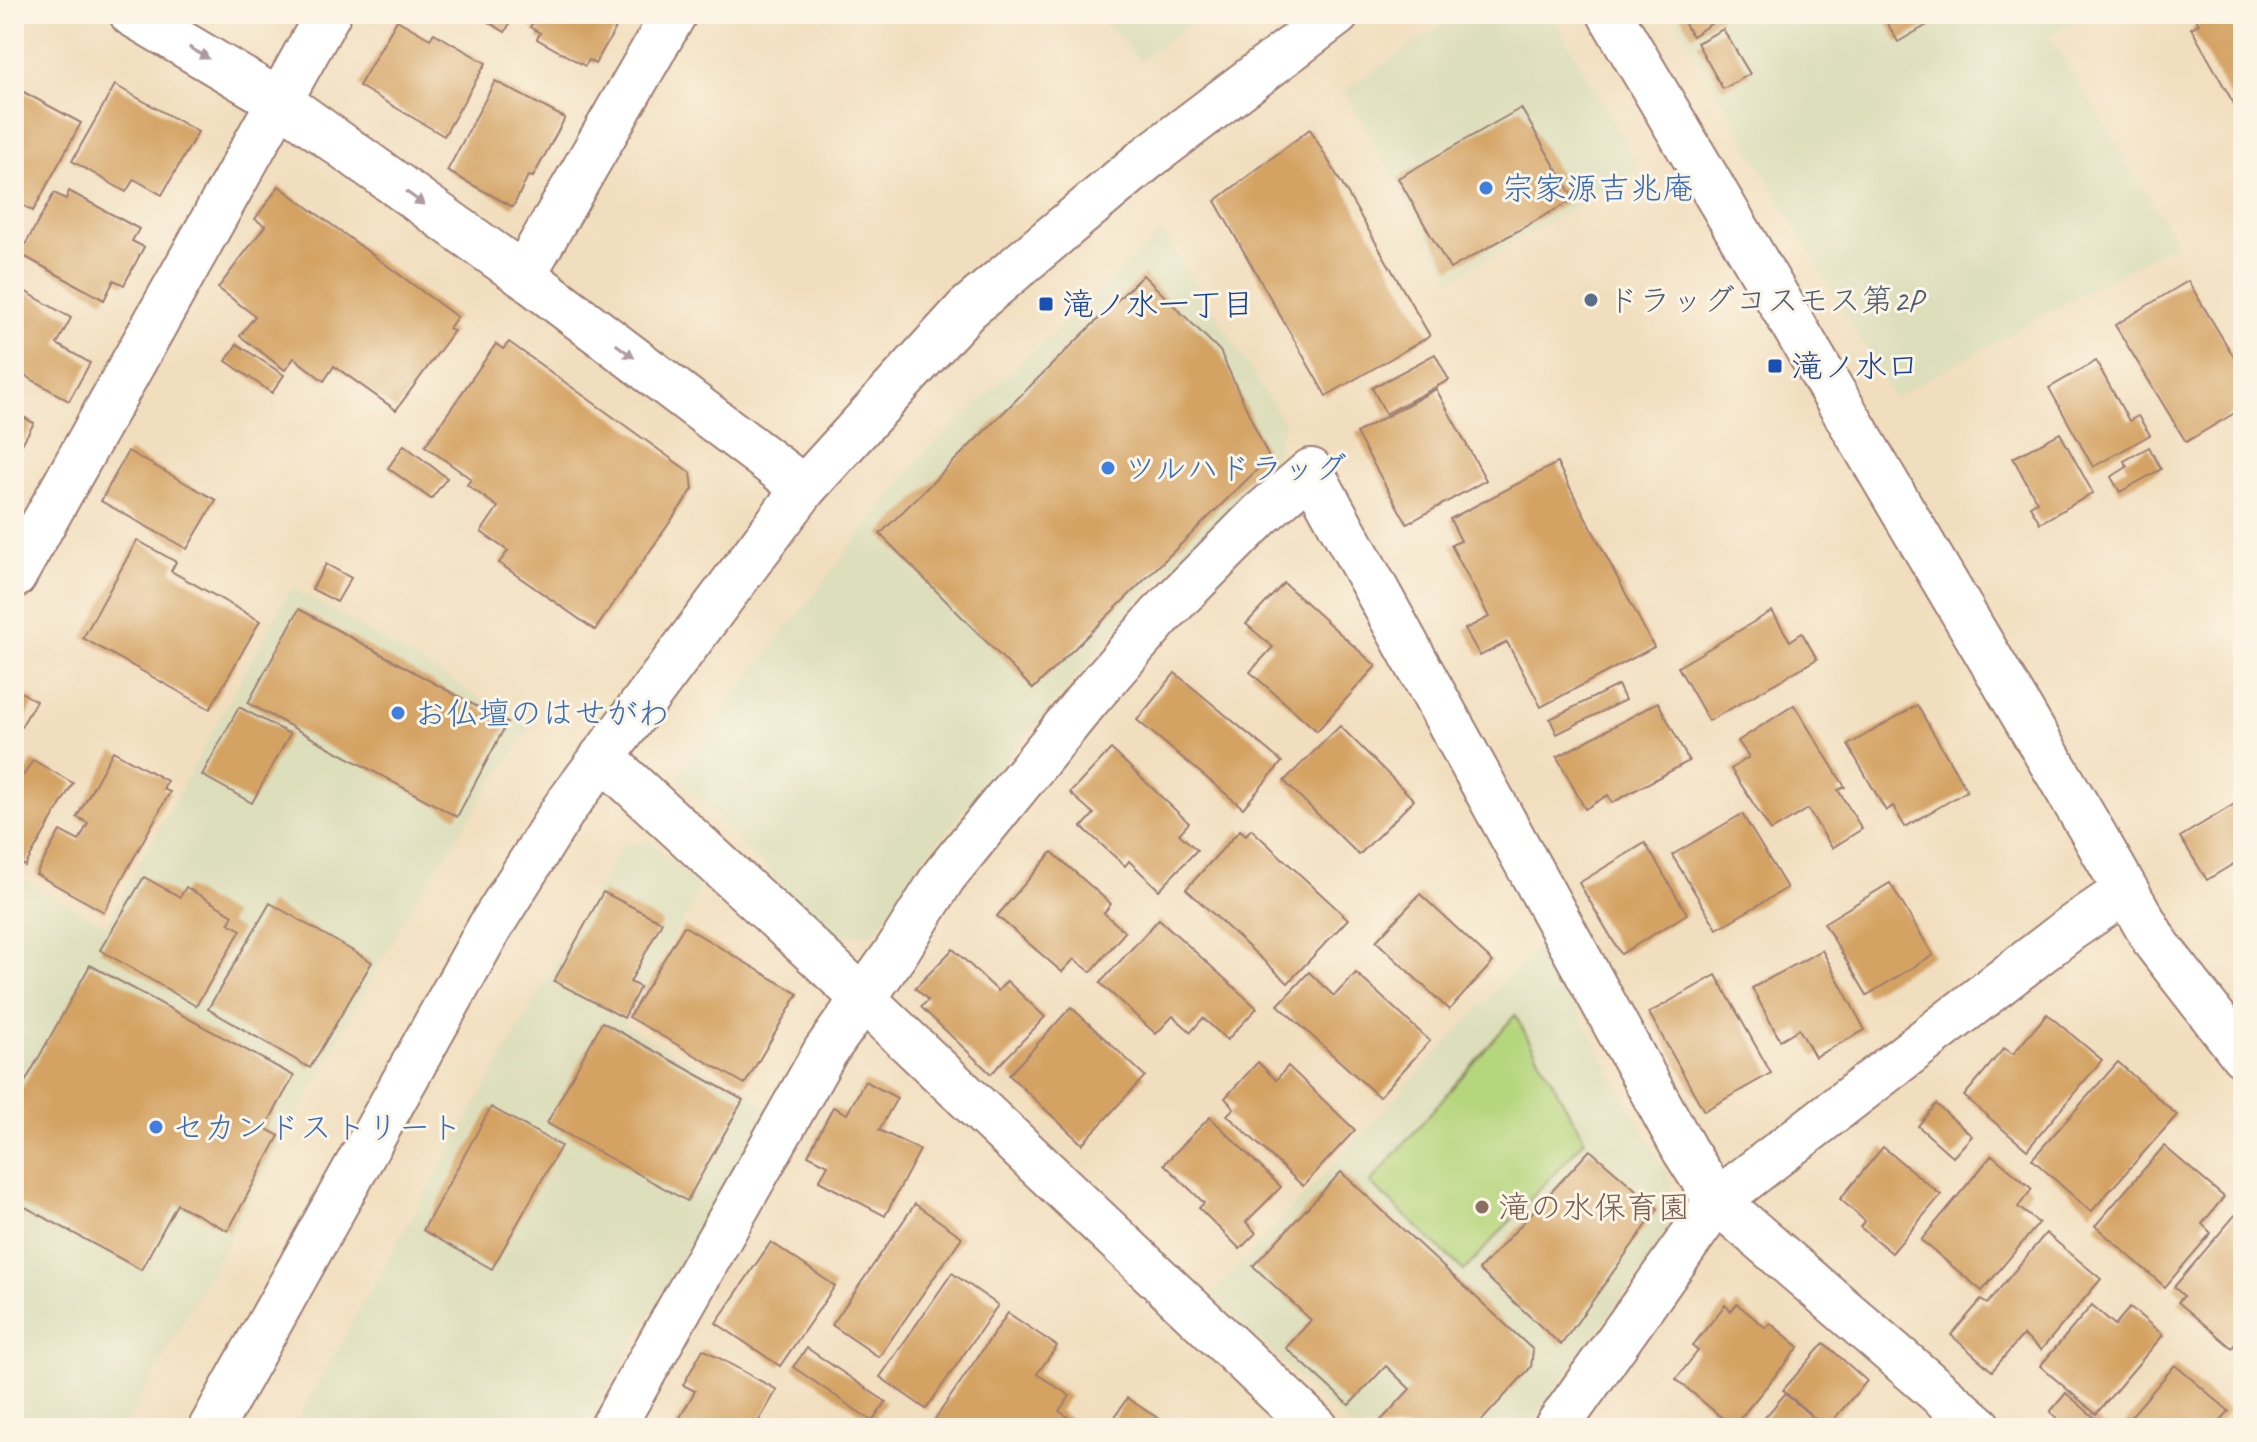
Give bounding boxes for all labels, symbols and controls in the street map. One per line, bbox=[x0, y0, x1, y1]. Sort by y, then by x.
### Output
one-way arrow bbox=[188, 46, 210, 60]
place label: 宗家源吉兆庵 bbox=[1502, 168, 1694, 209]
marker: 宗家源吉兆庵 bbox=[1477, 179, 1495, 197]
one-way arrow bbox=[404, 190, 426, 206]
place label: ドラッグコスモス第2P bbox=[1607, 280, 1926, 321]
place label: 滝ノ水一丁目 bbox=[1062, 284, 1254, 325]
marker: ドラッグコスモス第2P bbox=[1582, 291, 1600, 309]
marker: 滝ノ水一丁目 bbox=[1037, 295, 1055, 313]
one-way arrow bbox=[614, 343, 635, 359]
place label: 滝ノ水口 bbox=[1791, 346, 1919, 387]
marker: 滝ノ水口 bbox=[1766, 357, 1784, 375]
place label: ツルハドラッグ bbox=[1124, 448, 1347, 489]
marker: ツルハドラッグ bbox=[1099, 459, 1117, 477]
place label: お仏壇のはせがわ bbox=[414, 693, 670, 734]
marker: お仏壇のはせがわ bbox=[389, 704, 407, 722]
place label: セカンドストリート bbox=[172, 1107, 463, 1148]
marker: セカンドストリート bbox=[147, 1118, 165, 1136]
place label: 滝の水保育園 bbox=[1498, 1187, 1690, 1228]
marker: 滝の水保育園 bbox=[1473, 1198, 1491, 1216]

